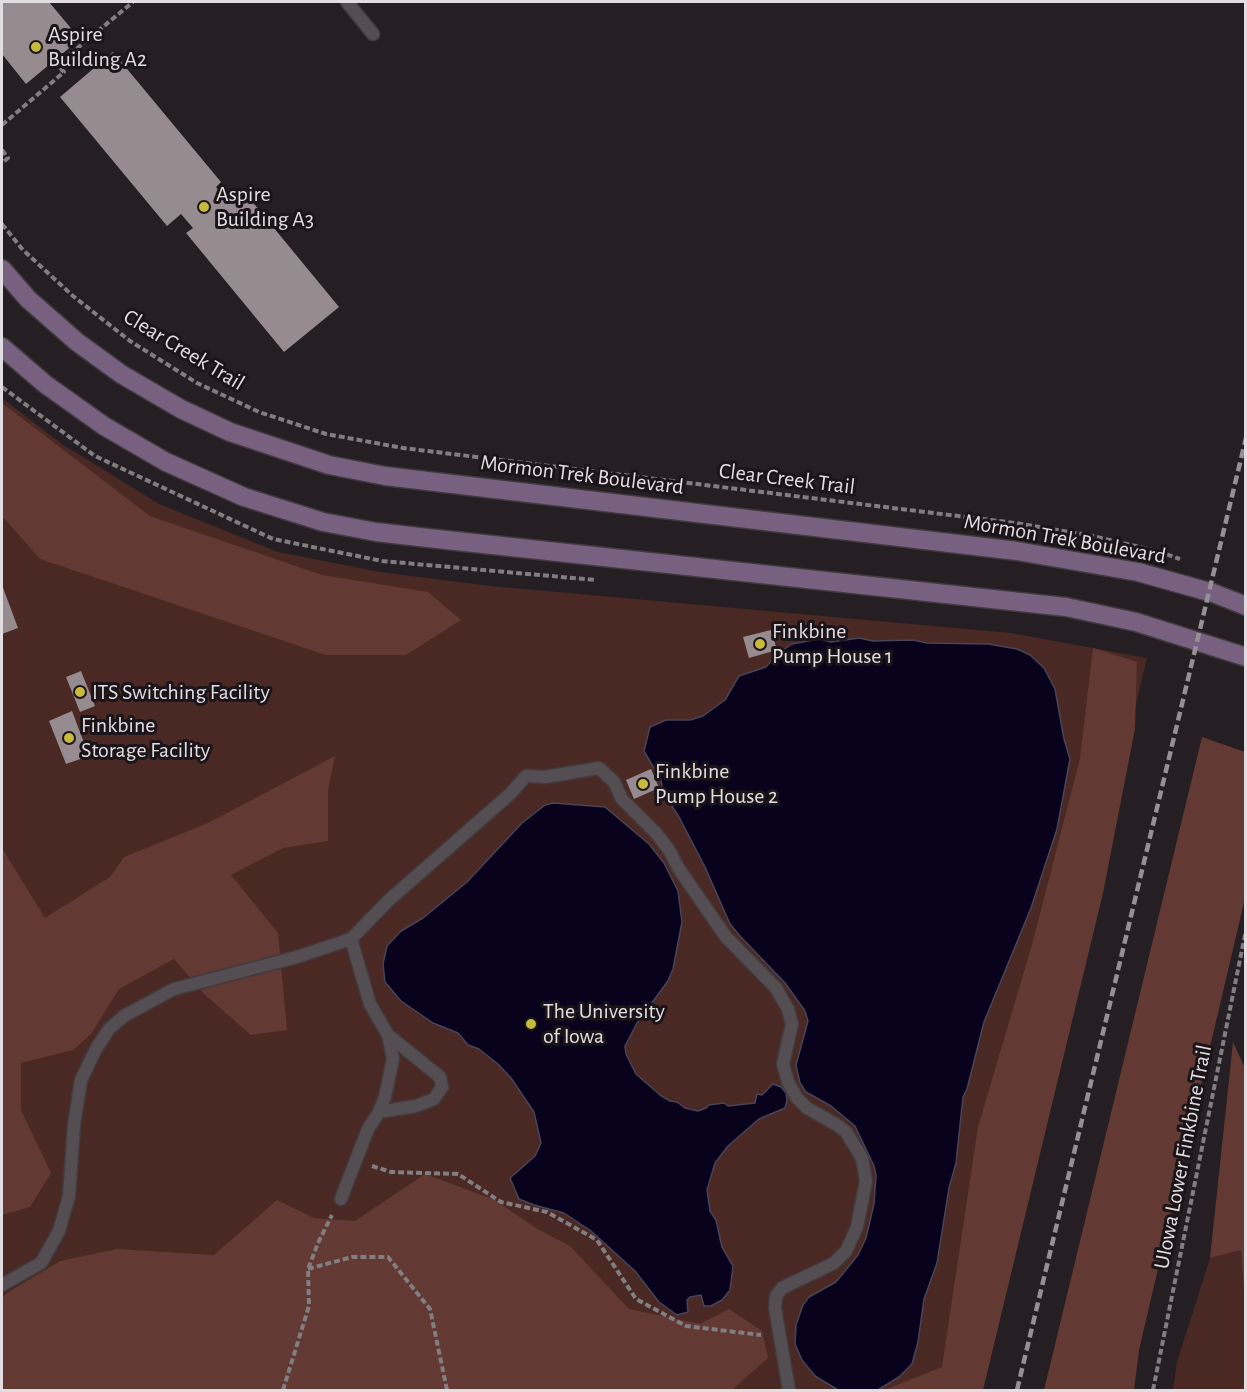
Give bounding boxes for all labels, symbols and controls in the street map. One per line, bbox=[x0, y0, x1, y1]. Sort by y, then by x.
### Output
place label: Aspire Building A2 bbox=[48, 21, 147, 72]
marker: Aspire Building A2 bbox=[29, 40, 43, 54]
place label: Aspire Building A3 bbox=[216, 181, 314, 232]
marker: Aspire Building A3 bbox=[197, 200, 211, 214]
street label: Clear Creek Trail bbox=[119, 303, 249, 397]
street label: Mormon Trek Boulevard bbox=[479, 449, 685, 501]
street label: Clear Creek Trail bbox=[717, 458, 857, 500]
street label: Mormon Trek Boulevard bbox=[962, 508, 1168, 570]
place label: Finkbine Pump House 1 bbox=[772, 618, 893, 670]
marker: Finkbine Pump House 1 bbox=[753, 637, 767, 651]
place label: ITS Switching Facility bbox=[92, 679, 270, 705]
marker: ITS Switching Facility bbox=[73, 685, 87, 699]
place label: Finkbine Storage Facility bbox=[81, 712, 210, 764]
marker: Finkbine Storage Facility bbox=[62, 731, 76, 745]
place label: Finkbine Pump House 2 bbox=[655, 758, 778, 810]
marker: Finkbine Pump House 2 bbox=[636, 777, 650, 791]
place label: The University of Iowa bbox=[543, 998, 665, 1050]
marker: The University of Iowa bbox=[524, 1017, 538, 1031]
street label: UIowa Lower Finkbine Trail bbox=[1148, 1043, 1218, 1271]

